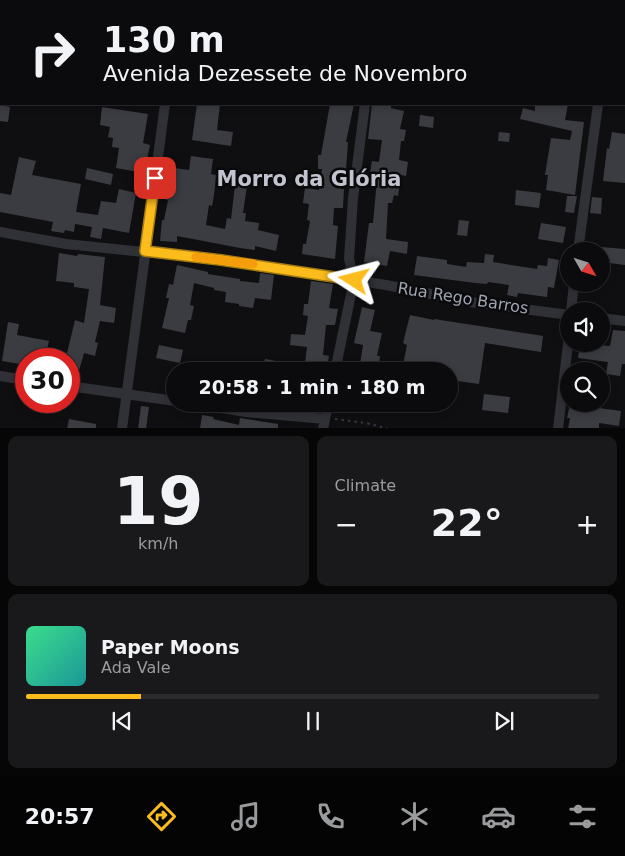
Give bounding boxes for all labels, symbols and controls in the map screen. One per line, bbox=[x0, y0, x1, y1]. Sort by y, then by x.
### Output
icon: right bbox=[20, 20, 85, 85]
text: 130 m bbox=[103, 20, 225, 60]
text: Avenida Dezessete de Novembro bbox=[103, 61, 467, 86]
pin bbox=[134, 157, 176, 199]
icon: arrive bbox=[141, 164, 169, 192]
district label: Morro da Glória bbox=[217, 167, 401, 191]
north arrow bbox=[560, 242, 610, 292]
map controls bbox=[560, 242, 610, 412]
position arrow bbox=[327, 253, 379, 305]
street label: Rua Rego Barros bbox=[396, 278, 530, 318]
button: sound bbox=[560, 302, 610, 352]
speed limit sign: 30 bbox=[15, 348, 80, 413]
button: search bbox=[560, 362, 610, 412]
text: 20:58 · 1 min · 180 m bbox=[198, 376, 426, 398]
text: 19 bbox=[113, 464, 203, 539]
text: Climate bbox=[335, 476, 396, 495]
text: 22° bbox=[431, 501, 503, 545]
text: − bbox=[335, 508, 358, 541]
text: + bbox=[576, 508, 599, 541]
text: km/h bbox=[138, 534, 178, 553]
text: Paper Moons bbox=[101, 636, 240, 658]
text: Ada Vale bbox=[101, 658, 171, 677]
icon: previous bbox=[108, 707, 136, 735]
icon: pause bbox=[299, 707, 327, 735]
icon: next bbox=[490, 707, 518, 735]
icon: directions bbox=[144, 799, 179, 834]
icon: music bbox=[228, 799, 263, 834]
icon: phone bbox=[313, 799, 348, 834]
icon: climate bbox=[397, 799, 432, 834]
icon: car bbox=[481, 799, 516, 834]
icon: filters bbox=[565, 799, 600, 834]
text: 20:57 bbox=[25, 804, 95, 829]

